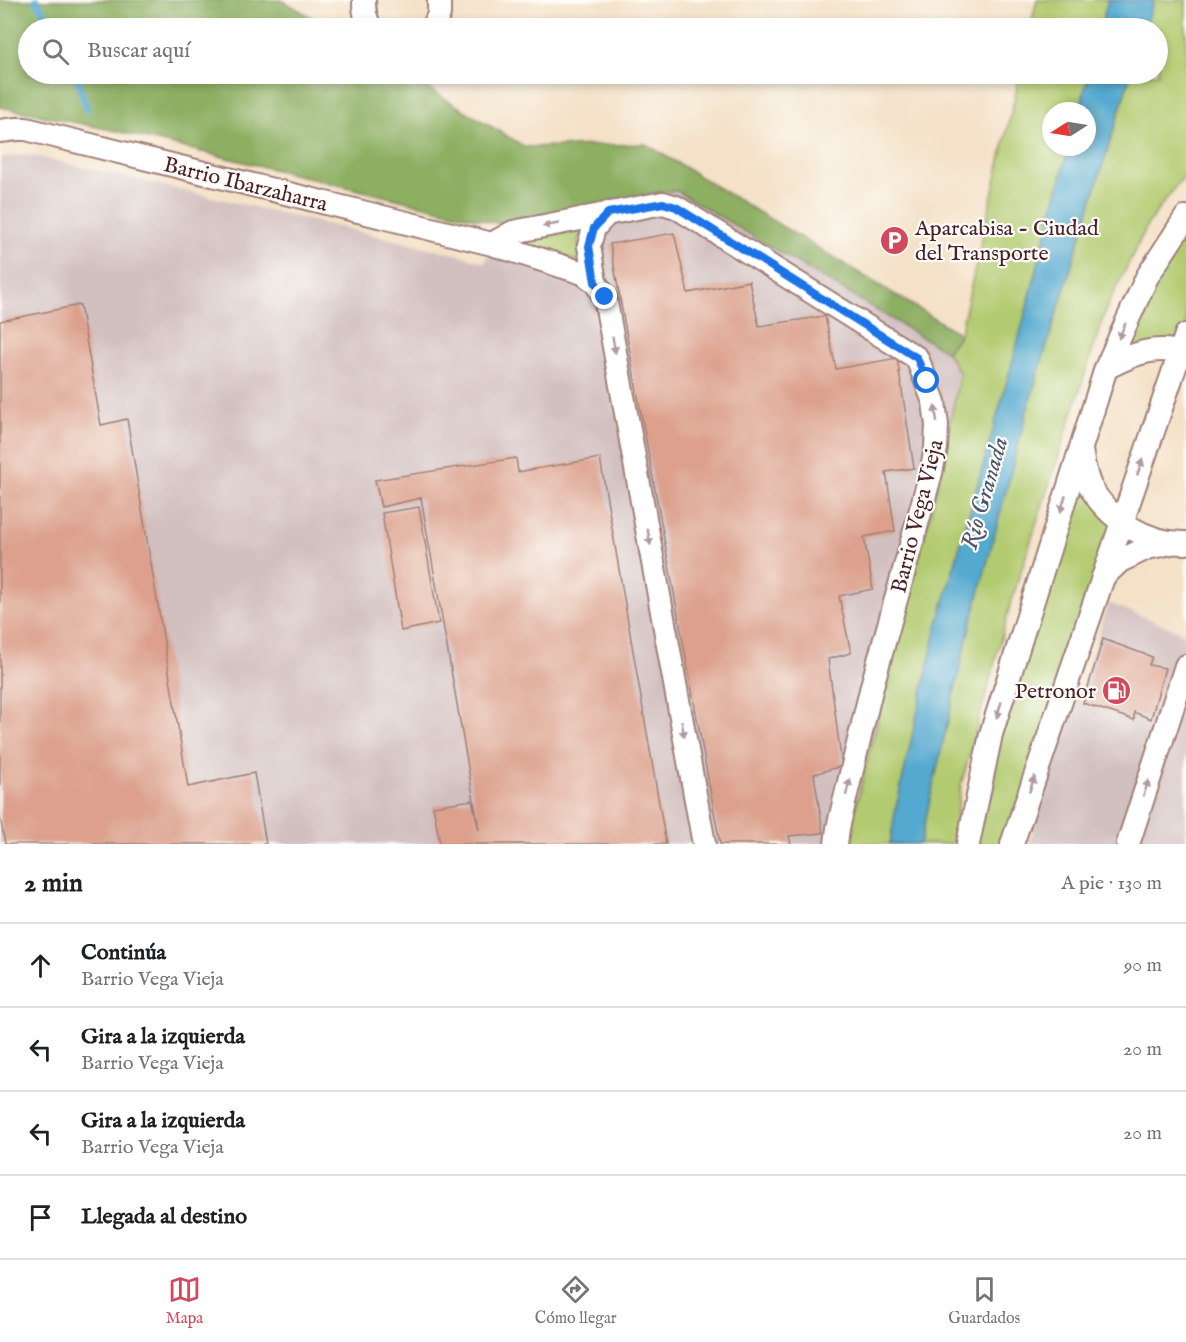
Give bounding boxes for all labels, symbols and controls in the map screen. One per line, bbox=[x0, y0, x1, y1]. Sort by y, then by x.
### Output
search box bbox=[18, 18, 1168, 84]
icon: search bbox=[39, 35, 72, 68]
text: Buscar aquí bbox=[87, 37, 190, 65]
north arrow bbox=[1042, 102, 1096, 156]
street label: Barrio Ibarzaharra bbox=[161, 151, 331, 219]
place label: Aparcabisa - Ciudad del Transporte bbox=[914, 215, 1099, 268]
one-way arrow bbox=[541, 221, 560, 230]
parking icon: Aparcabisa - Ciudad del Transporte bbox=[878, 224, 910, 256]
route end bbox=[591, 283, 617, 309]
one-way arrow bbox=[1118, 322, 1127, 339]
one-way arrow bbox=[610, 336, 619, 355]
route start bbox=[913, 367, 939, 393]
one-way arrow bbox=[931, 405, 941, 424]
water label: Río Granada bbox=[955, 434, 1016, 553]
street label: Barrio Vega Vieja bbox=[885, 436, 951, 596]
one-way arrow bbox=[1136, 458, 1146, 476]
one-way arrow bbox=[1058, 495, 1067, 513]
one-way arrow bbox=[644, 528, 653, 547]
fuel station icon: Petronor bbox=[1101, 674, 1133, 706]
place label: Petronor bbox=[1014, 678, 1096, 706]
one-way arrow bbox=[994, 701, 1003, 719]
one-way arrow bbox=[679, 720, 688, 739]
one-way arrow bbox=[1028, 775, 1037, 793]
one-way arrow bbox=[844, 778, 854, 796]
one-way arrow bbox=[1142, 779, 1151, 797]
text: 2 min bbox=[24, 867, 83, 900]
text: A pie · 130 m bbox=[1061, 871, 1162, 896]
text: Continúa bbox=[81, 939, 166, 967]
icon: ahead bbox=[24, 949, 57, 982]
text: 90 m bbox=[1124, 953, 1162, 978]
text: Barrio Vega Vieja bbox=[81, 967, 224, 992]
text: Gira a la izquierda bbox=[81, 1023, 245, 1051]
icon: left bbox=[24, 1033, 57, 1066]
text: 20 m bbox=[1123, 1037, 1162, 1062]
text: Barrio Vega Vieja bbox=[81, 1051, 224, 1076]
text: Gira a la izquierda bbox=[81, 1107, 245, 1135]
icon: left bbox=[24, 1117, 57, 1150]
text: 20 m bbox=[1123, 1121, 1162, 1146]
text: Barrio Vega Vieja bbox=[81, 1135, 224, 1160]
icon: arrive bbox=[24, 1201, 57, 1234]
text: Llegada al destino bbox=[81, 1203, 247, 1231]
tab: Mapa bbox=[166, 1273, 203, 1329]
tab: Cómo llegar bbox=[535, 1273, 617, 1329]
tab: Guardados bbox=[948, 1273, 1020, 1329]

